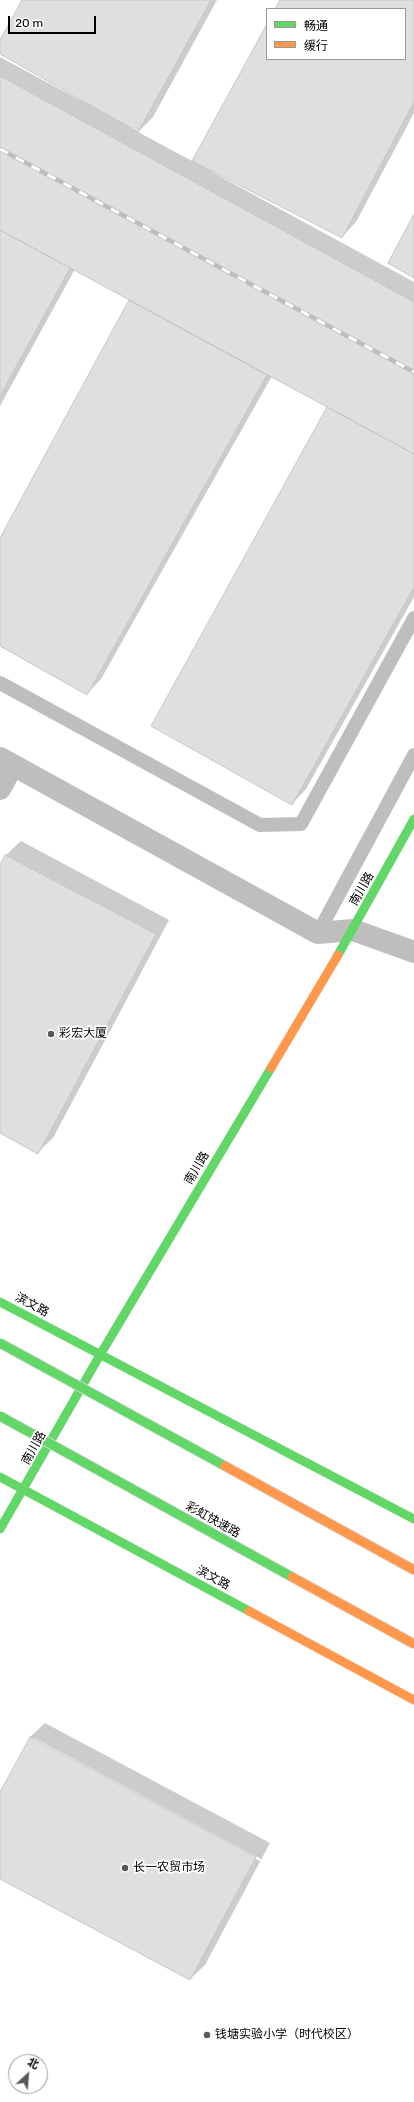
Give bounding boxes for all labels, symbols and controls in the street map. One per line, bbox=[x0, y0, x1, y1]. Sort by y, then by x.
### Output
scale bar bbox=[10, 8, 98, 34]
legend bbox=[266, 8, 406, 60]
text: 20 m bbox=[15, 16, 43, 30]
text: 畅通 bbox=[304, 19, 328, 33]
text: 缓行 bbox=[304, 39, 328, 53]
street label: 南川路 bbox=[347, 870, 377, 908]
place label: 彩宏大厦 bbox=[59, 1027, 107, 1041]
marker: 彩宏大厦 bbox=[46, 1029, 56, 1039]
street label: 南川路 bbox=[182, 1149, 212, 1187]
street label: 滨文路 bbox=[13, 1290, 51, 1320]
street label: 南川路 bbox=[19, 1429, 49, 1467]
street label: 彩虹快速路 bbox=[183, 1499, 243, 1541]
street label: 滨文路 bbox=[194, 1563, 232, 1593]
place label: 长一农贸市场 bbox=[133, 1861, 205, 1875]
marker: 长一农贸市场 bbox=[120, 1863, 130, 1873]
place label: 钱塘实验小学（时代校区） bbox=[215, 2028, 359, 2042]
marker: 钱塘实验小学（时代校区） bbox=[202, 2030, 212, 2040]
north arrow bbox=[8, 2054, 48, 2094]
text: 北 bbox=[25, 2055, 41, 2072]

